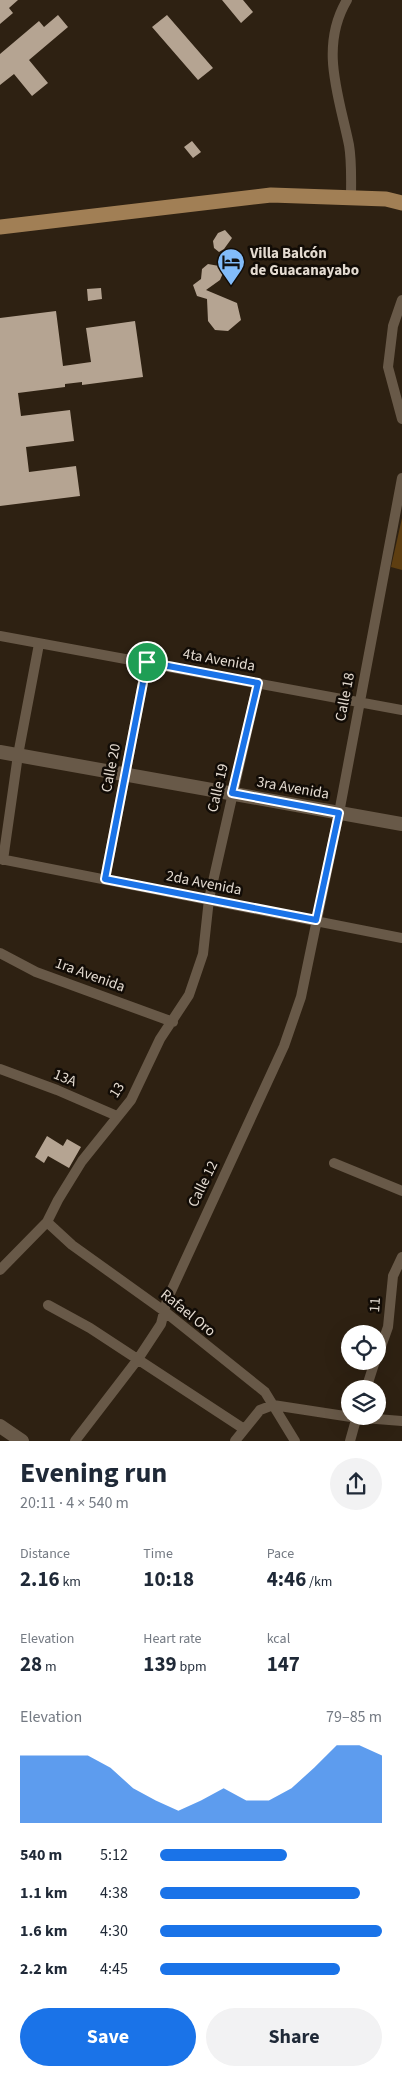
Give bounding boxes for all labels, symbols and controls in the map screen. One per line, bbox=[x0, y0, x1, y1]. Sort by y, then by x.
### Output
place label: Villa Balcón de Guacanayabo bbox=[249, 243, 359, 281]
hotel icon: Villa Balcón de Guacanayabo bbox=[216, 247, 246, 286]
pin bbox=[126, 641, 168, 683]
street label: 4ta Avenida bbox=[181, 643, 257, 677]
icon: arrive bbox=[133, 648, 161, 676]
street label: Calle 18 bbox=[330, 671, 360, 723]
street label: Calle 20 bbox=[96, 742, 126, 794]
street label: Calle 19 bbox=[202, 762, 234, 814]
street label: 3ra Avenida bbox=[255, 771, 331, 805]
street label: 2da Avenida bbox=[164, 865, 244, 901]
street label: 1ra Avenida bbox=[52, 953, 128, 997]
street label: 13A bbox=[50, 1064, 80, 1092]
street label: 13 bbox=[104, 1078, 130, 1102]
street label: Calle 12 bbox=[183, 1157, 223, 1211]
street label: Rafael Oro bbox=[156, 1284, 220, 1342]
street label: 11 bbox=[364, 1297, 386, 1313]
map controls bbox=[341, 1325, 386, 1425]
button: locate bbox=[341, 1325, 386, 1370]
button: layers bbox=[341, 1380, 386, 1425]
text: Evening run bbox=[20, 1453, 167, 1493]
button: share bbox=[330, 1458, 382, 1510]
text: 20:11 · 4 × 540 m bbox=[20, 1492, 129, 1514]
text: Distance bbox=[20, 1544, 70, 1564]
text: Time bbox=[143, 1544, 173, 1564]
text: Pace bbox=[267, 1544, 294, 1564]
text: 2.16 bbox=[20, 1564, 60, 1594]
text: 10:18 bbox=[143, 1564, 194, 1594]
text: 4:46 bbox=[267, 1564, 306, 1594]
text: km bbox=[60, 1572, 81, 1592]
text: /km bbox=[306, 1572, 332, 1592]
text: Elevation bbox=[20, 1629, 75, 1649]
text: Heart rate bbox=[143, 1629, 202, 1649]
text: kcal bbox=[267, 1629, 290, 1649]
text: 28 bbox=[20, 1649, 42, 1679]
text: 139 bbox=[143, 1649, 177, 1679]
text: 147 bbox=[267, 1649, 300, 1679]
text: m bbox=[42, 1657, 57, 1677]
text: bpm bbox=[177, 1657, 207, 1677]
text: Elevation bbox=[20, 1706, 82, 1728]
text: 79–85 m bbox=[326, 1706, 382, 1728]
text: 540 m bbox=[20, 1844, 62, 1866]
text: 5:12 bbox=[100, 1844, 128, 1866]
text: 1.1 km bbox=[20, 1882, 67, 1904]
text: 4:38 bbox=[100, 1882, 128, 1904]
text: 1.6 km bbox=[20, 1920, 67, 1942]
text: 4:30 bbox=[100, 1920, 128, 1942]
text: 2.2 km bbox=[20, 1958, 67, 1980]
text: 4:45 bbox=[100, 1958, 128, 1980]
button: Save bbox=[20, 2008, 196, 2066]
button: Share bbox=[206, 2008, 382, 2066]

